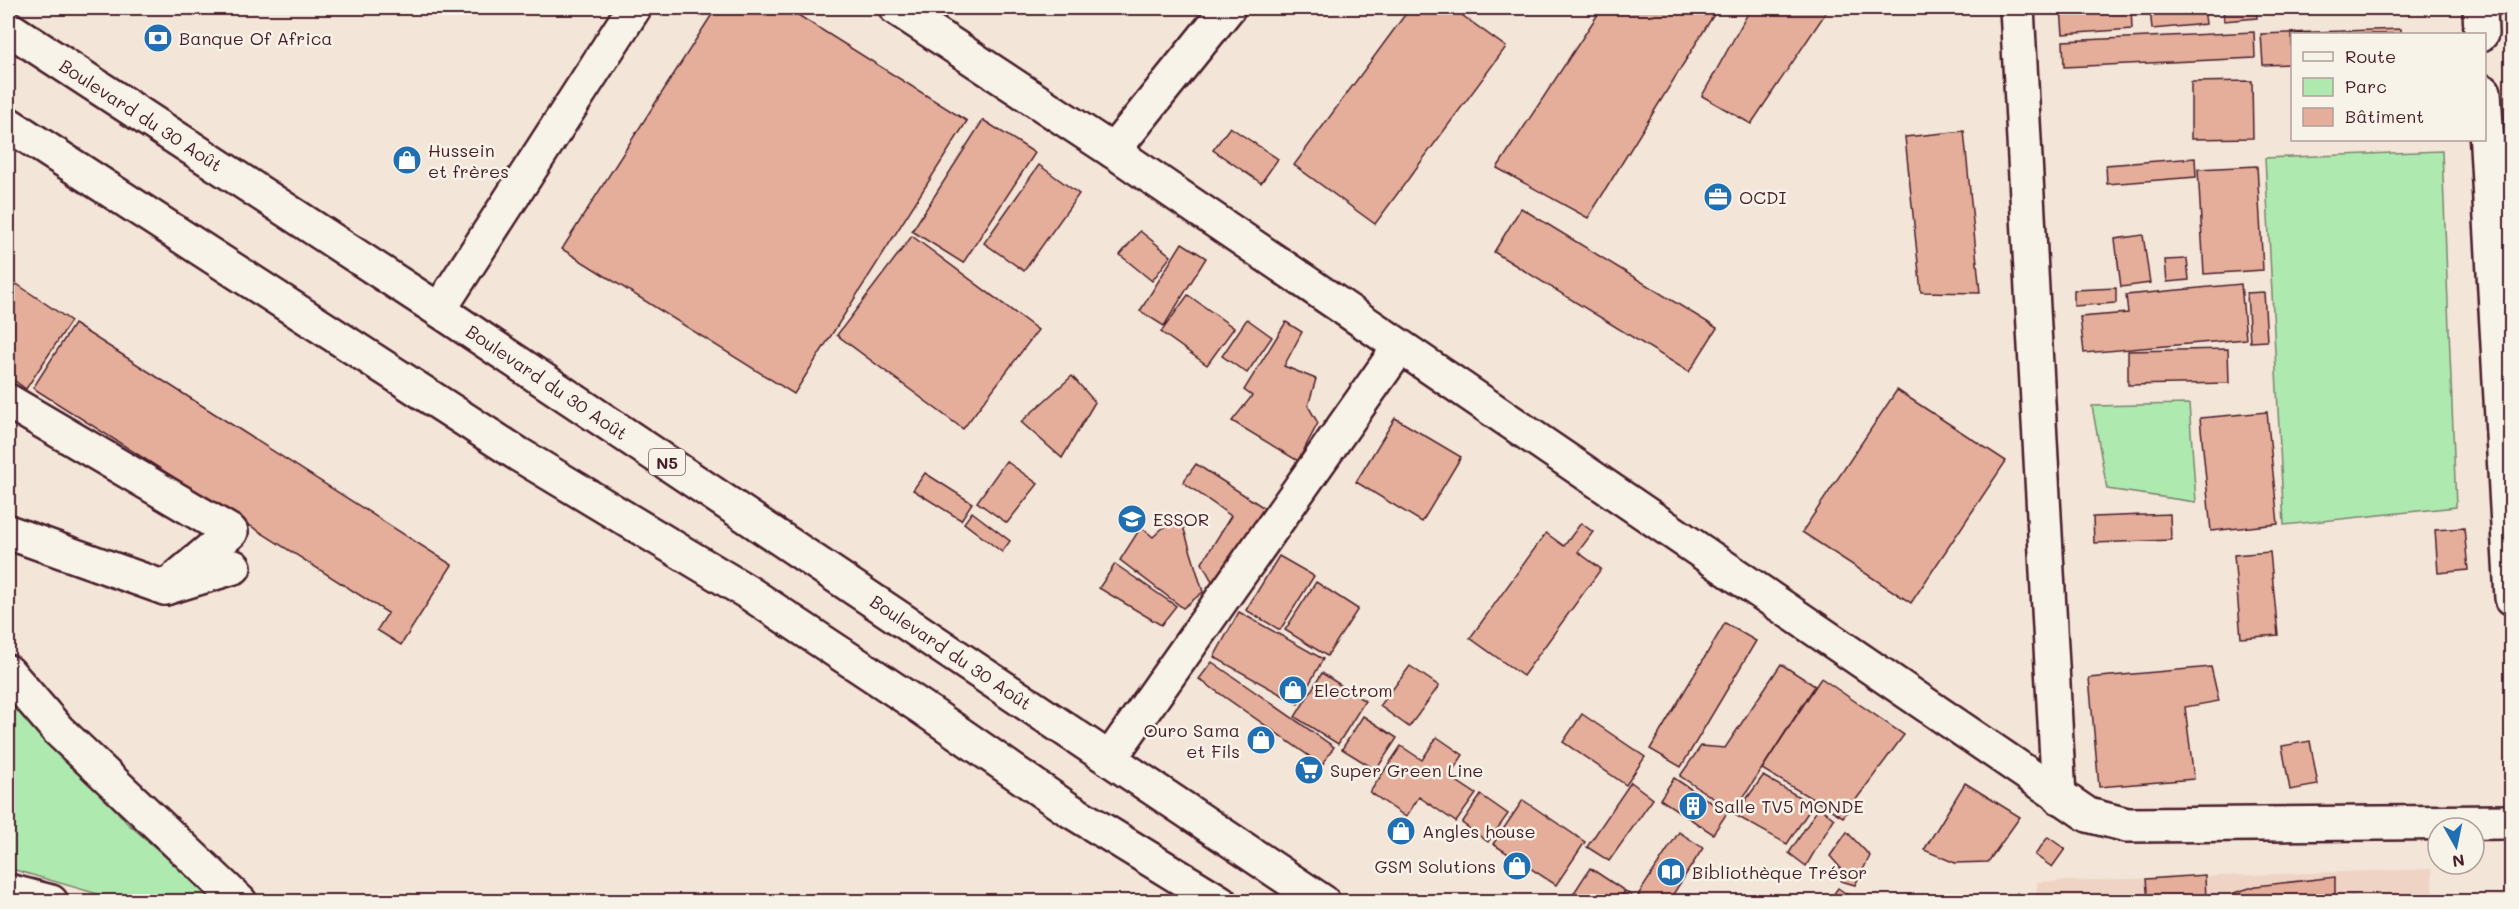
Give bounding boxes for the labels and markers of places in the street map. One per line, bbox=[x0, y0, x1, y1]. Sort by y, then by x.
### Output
bank icon: Banque Of Africa bbox=[142, 22, 174, 54]
place label: Banque Of Africa bbox=[179, 26, 332, 50]
place label: Hussein et frères bbox=[428, 138, 509, 183]
shop icon: Hussein et frères bbox=[391, 144, 423, 176]
office icon: OCDI bbox=[1702, 181, 1734, 213]
place label: OCDI bbox=[1739, 185, 1786, 209]
school or university icon: ESSOR bbox=[1116, 503, 1148, 535]
place label: ESSOR bbox=[1153, 507, 1209, 531]
shop icon: Electrom bbox=[1277, 674, 1309, 706]
place label: Electrom bbox=[1314, 678, 1393, 702]
place label: Ouro Sama et Fils bbox=[1144, 718, 1240, 763]
shop icon: Ouro Sama et Fils bbox=[1245, 724, 1277, 756]
supermarket icon: Super Green Line bbox=[1293, 754, 1325, 786]
place label: Super Green Line bbox=[1330, 758, 1484, 782]
building icon: Salle TV5 MONDE bbox=[1677, 790, 1709, 822]
place label: Salle TV5 MONDE bbox=[1714, 794, 1864, 818]
shop icon: Angles house bbox=[1385, 815, 1417, 847]
place label: Angles house bbox=[1422, 819, 1536, 843]
shop icon: GSM Solutions bbox=[1501, 850, 1533, 882]
place label: GSM Solutions bbox=[1374, 854, 1496, 878]
library icon: Bibliothèque Trésor bbox=[1655, 856, 1687, 888]
place label: Bibliothèque Trésor bbox=[1692, 860, 1867, 884]

